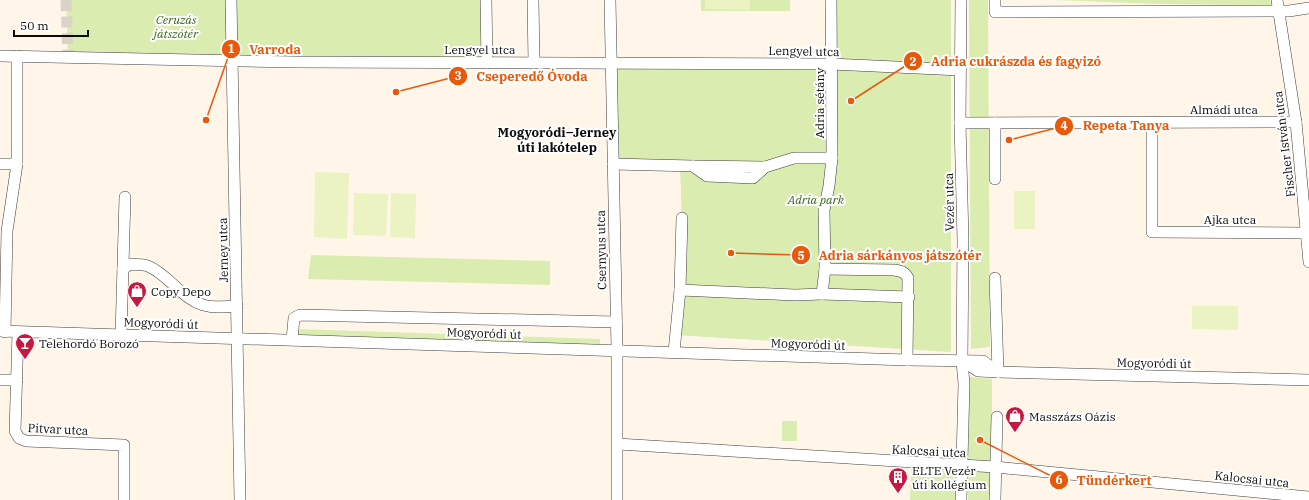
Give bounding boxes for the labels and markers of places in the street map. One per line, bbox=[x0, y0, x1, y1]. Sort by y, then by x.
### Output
callout: Varroda bbox=[221, 37, 309, 62]
callout: Adria cukrászda és fagyizó bbox=[903, 49, 1109, 74]
callout: Cseperedő Óvoda bbox=[448, 64, 596, 89]
callout: Repeta Tanya bbox=[1054, 113, 1177, 138]
callout: Adria sárkányos játszótér bbox=[791, 243, 990, 268]
shop icon: Copy Depo bbox=[126, 280, 148, 308]
place label: Copy Depo bbox=[151, 284, 211, 299]
bar icon: Telehordó Borozó bbox=[14, 332, 36, 360]
place label: Telehordó Borozó bbox=[39, 336, 139, 351]
shop icon: Masszázs Oázis bbox=[1004, 405, 1026, 433]
place label: Masszázs Oázis bbox=[1029, 409, 1116, 424]
place label: ELTE Vezér úti kollégium bbox=[912, 463, 987, 492]
building icon: ELTE Vezér úti kollégium bbox=[887, 466, 909, 494]
callout: Tündérkert bbox=[1049, 467, 1159, 492]

